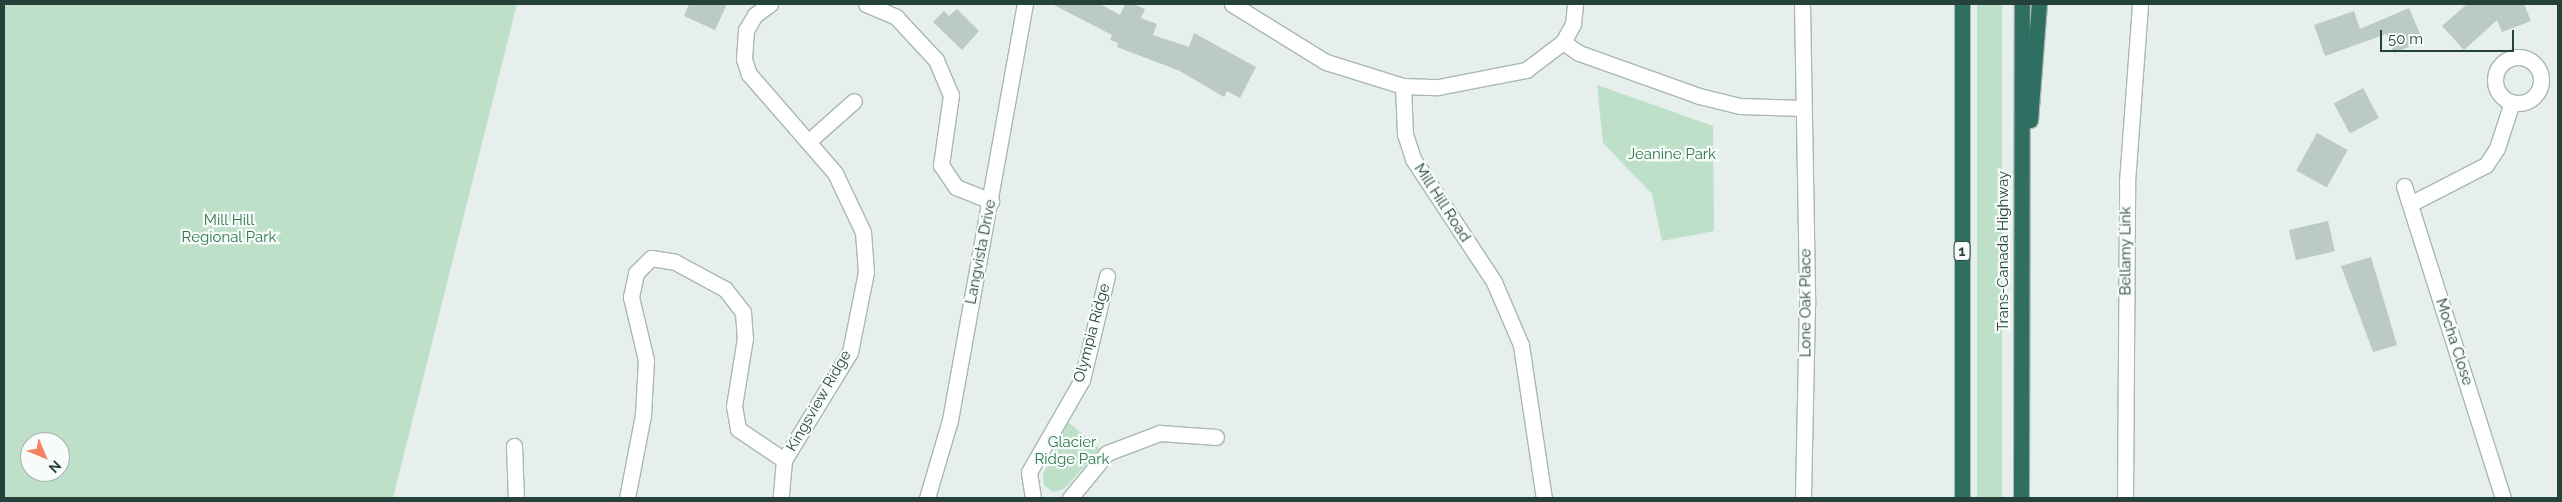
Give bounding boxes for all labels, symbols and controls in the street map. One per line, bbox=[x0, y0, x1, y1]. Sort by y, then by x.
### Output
scale bar bbox=[2382, 20, 2516, 52]
text: 50 m bbox=[2388, 30, 2423, 48]
park label: Jeanine Park bbox=[1628, 146, 1716, 164]
street label: Mill Hill Road bbox=[1410, 160, 1474, 246]
street label: Trans-Canada Highway bbox=[1995, 171, 2013, 331]
street label: Langvista Drive bbox=[962, 198, 1000, 306]
street label: Bellamy Link bbox=[2117, 206, 2135, 296]
park label: Mill Hill Regional Park bbox=[181, 211, 277, 246]
road number: 1 bbox=[1953, 240, 1971, 262]
street label: Lone Oak Place bbox=[1797, 249, 1815, 357]
street label: Olympia Ridge bbox=[1070, 281, 1114, 385]
street label: Mocha Close bbox=[2431, 296, 2477, 388]
street label: Kingsview Ridge bbox=[783, 347, 855, 455]
north arrow bbox=[20, 432, 70, 482]
park label: Glacier Ridge Park bbox=[1035, 433, 1109, 468]
text: N bbox=[45, 457, 64, 476]

